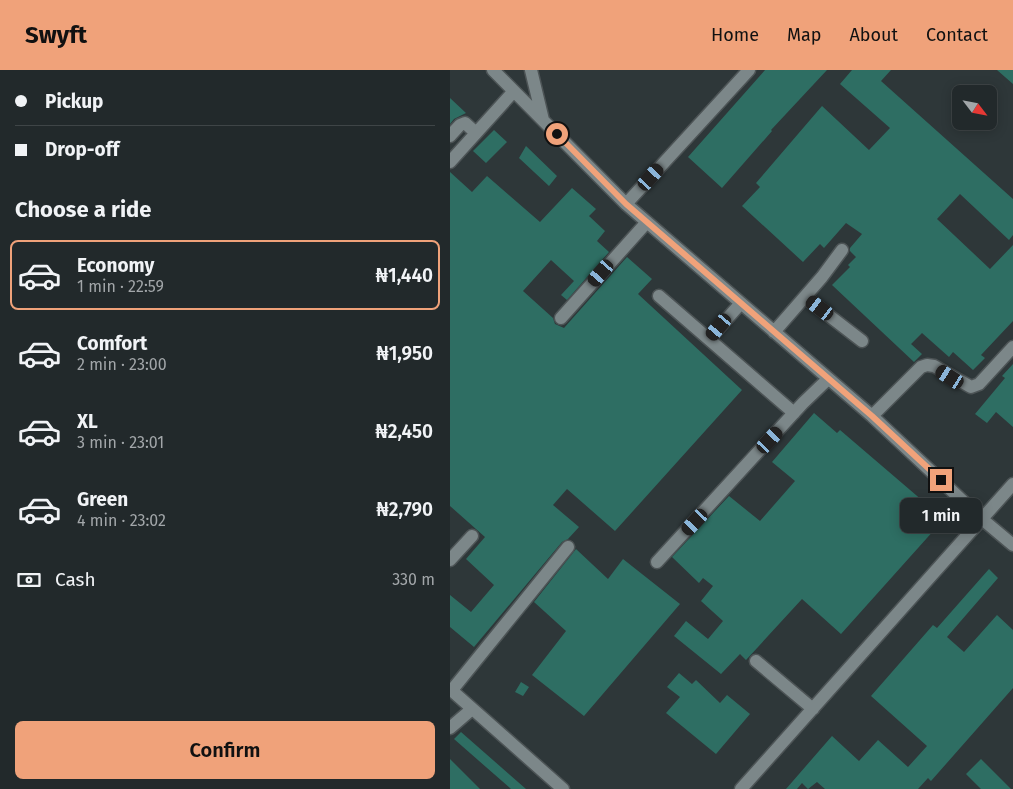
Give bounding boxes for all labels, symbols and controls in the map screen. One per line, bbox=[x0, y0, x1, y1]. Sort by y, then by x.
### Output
text: Swyft bbox=[25, 21, 87, 49]
text: Home bbox=[711, 24, 759, 46]
text: Map bbox=[787, 24, 821, 46]
text: About bbox=[849, 24, 898, 46]
text: Contact bbox=[926, 24, 988, 46]
north arrow bbox=[952, 85, 998, 130]
map controls bbox=[952, 85, 997, 130]
text: Pickup bbox=[45, 90, 103, 113]
route start bbox=[546, 123, 568, 145]
text: Drop-off bbox=[45, 138, 119, 161]
car bbox=[635, 161, 666, 193]
text: Choose a ride bbox=[15, 196, 151, 223]
icon: car bbox=[17, 253, 62, 298]
text: Economy bbox=[77, 254, 154, 277]
car bbox=[585, 257, 616, 289]
text: ₦1,440 bbox=[376, 264, 433, 287]
text: 1 min · 22:59 bbox=[77, 277, 164, 296]
car bbox=[803, 293, 836, 323]
car bbox=[703, 311, 734, 343]
icon: car bbox=[17, 331, 62, 376]
text: Comfort bbox=[77, 332, 147, 355]
text: ₦1,950 bbox=[376, 342, 433, 365]
text: 2 min · 23:00 bbox=[77, 355, 167, 374]
car bbox=[933, 363, 966, 391]
icon: car bbox=[17, 409, 62, 454]
text: XL bbox=[77, 410, 98, 433]
text: ₦2,450 bbox=[375, 420, 433, 443]
car bbox=[754, 424, 785, 456]
text: 3 min · 23:01 bbox=[77, 433, 164, 452]
route end bbox=[930, 469, 952, 491]
icon: car bbox=[17, 487, 62, 532]
text: Green bbox=[77, 488, 128, 511]
text: ₦2,790 bbox=[376, 498, 433, 521]
callout: 1 min bbox=[900, 498, 982, 532]
car bbox=[679, 506, 710, 538]
text: 1 min bbox=[922, 506, 960, 525]
text: 4 min · 23:02 bbox=[77, 511, 166, 530]
icon: cash bbox=[15, 566, 43, 594]
text: Cash bbox=[55, 568, 96, 591]
text: 330 m bbox=[392, 570, 435, 589]
button: Confirm bbox=[15, 721, 435, 779]

